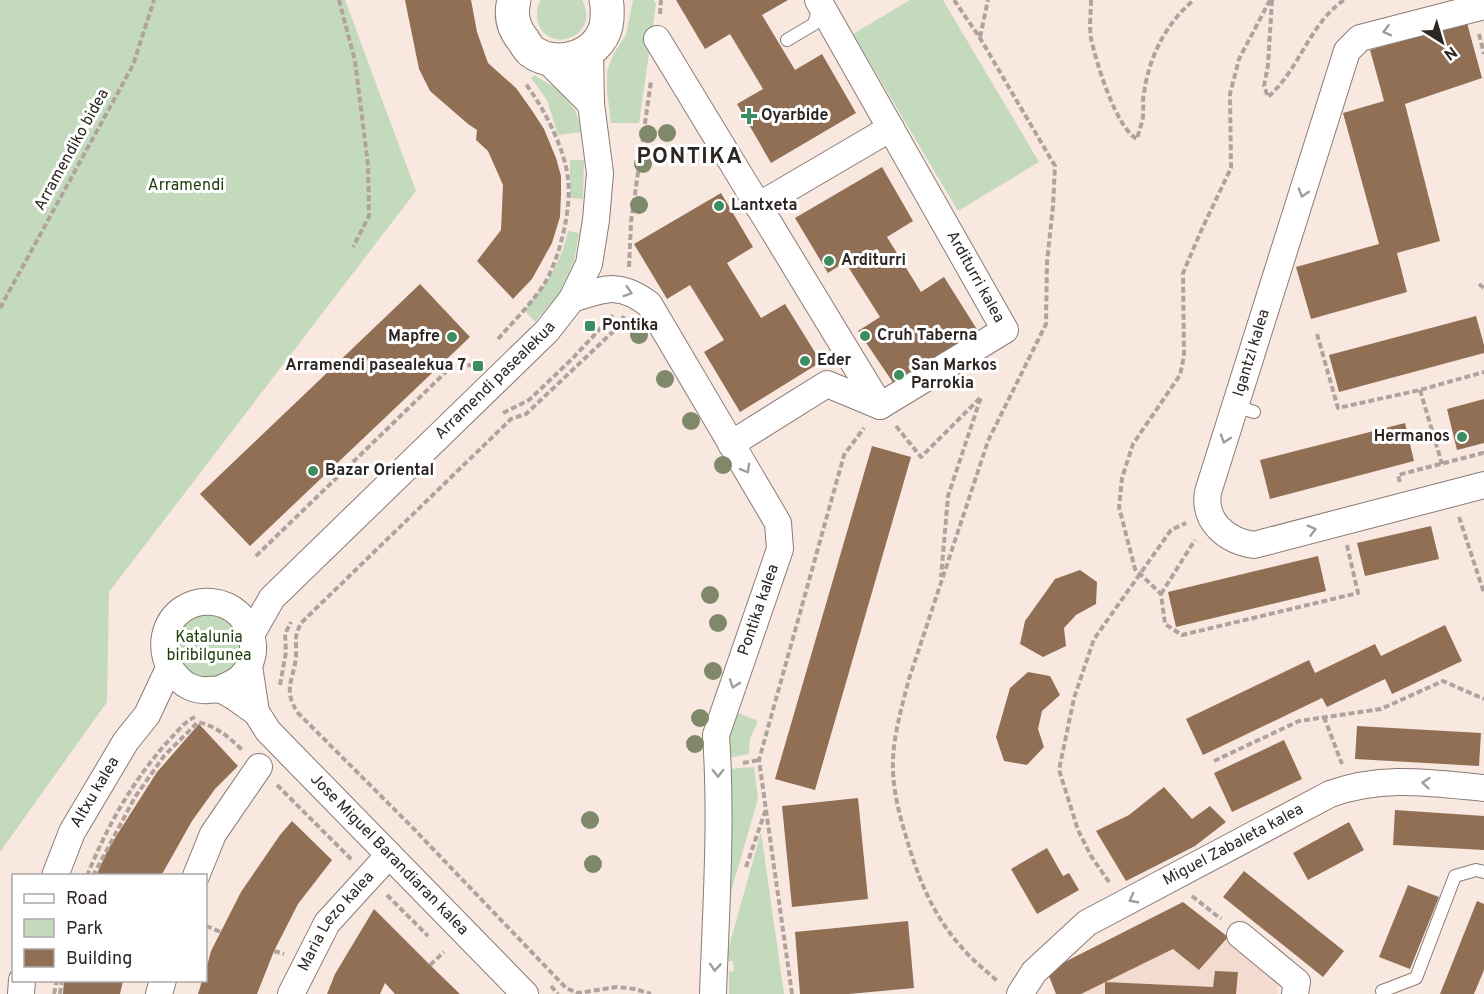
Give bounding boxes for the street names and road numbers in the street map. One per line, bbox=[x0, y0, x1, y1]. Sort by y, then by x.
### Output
street label: Arramendiko bidea bbox=[30, 86, 114, 214]
street label: Arditurri kalea bbox=[941, 227, 1009, 327]
street label: Igantzi kalea bbox=[1229, 307, 1275, 399]
street label: Arramendi pasealekua bbox=[431, 318, 560, 444]
street label: Pontika kalea bbox=[734, 562, 784, 658]
street label: Altxu kalea bbox=[67, 753, 124, 832]
street label: Jose Miguel Barandiaran kalea bbox=[305, 770, 472, 940]
street label: Miguel Zabaleta kalea bbox=[1160, 800, 1307, 891]
street label: Maria Lezo kalea bbox=[294, 868, 379, 975]

